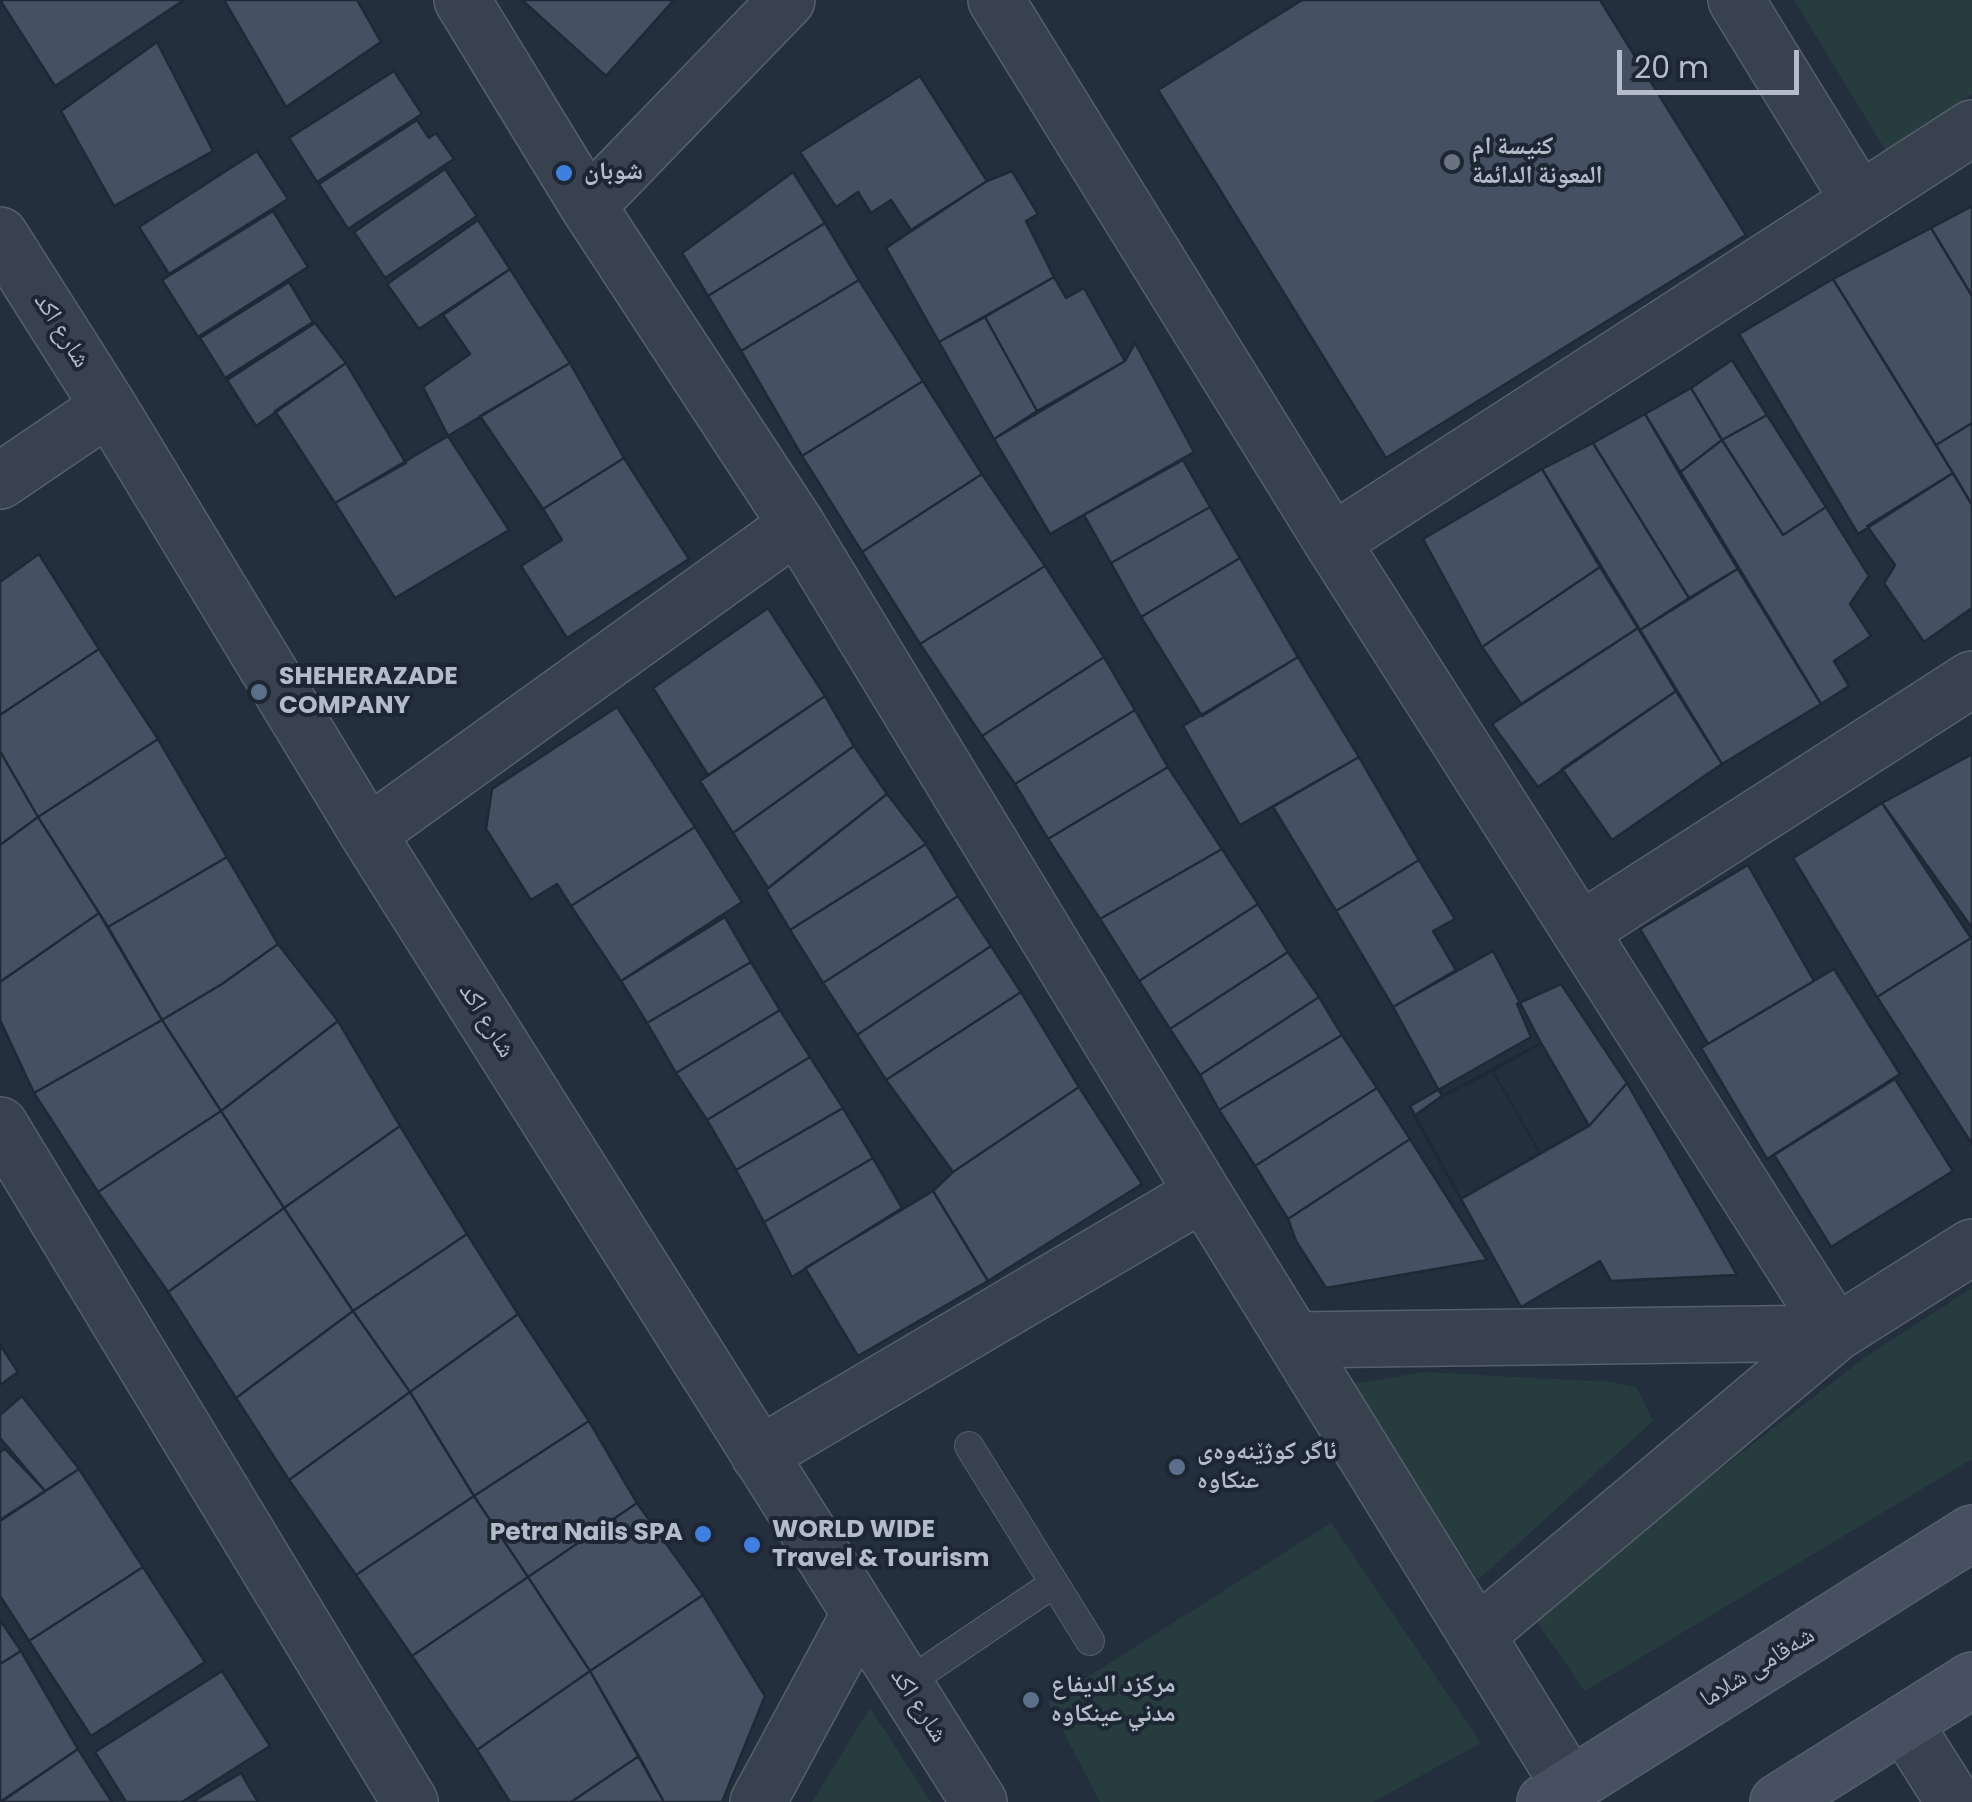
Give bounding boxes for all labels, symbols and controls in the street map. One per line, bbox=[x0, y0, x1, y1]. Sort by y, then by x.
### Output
scale bar bbox=[1622, 30, 1804, 92]
text: 20 m bbox=[1634, 46, 1709, 89]
place label: كنيسة ام المعونة الدائمة bbox=[1472, 133, 1603, 192]
marker: كنيسة ام المعونة الدائمة bbox=[1441, 151, 1463, 173]
place label: شوبان bbox=[584, 158, 643, 188]
marker: شوبان bbox=[553, 162, 575, 184]
street label: شارع اكد bbox=[26, 288, 96, 374]
place label: SHEHERAZADE COMPANY bbox=[279, 663, 458, 722]
marker: SHEHERAZADE COMPANY bbox=[248, 681, 270, 703]
street label: شارع اكد bbox=[451, 978, 521, 1064]
place label: ئاگر كوژێنه‌وه‌ی عنكاوه bbox=[1197, 1438, 1336, 1497]
marker: ئاگر كوژێنه‌وه‌ی عنكاوه bbox=[1166, 1456, 1188, 1478]
place label: WORLD WIDE Travel & Tourism bbox=[772, 1516, 989, 1575]
place label: Petra Nails SPA bbox=[490, 1519, 683, 1549]
marker: Petra Nails SPA bbox=[692, 1523, 714, 1545]
marker: WORLD WIDE Travel & Tourism bbox=[741, 1534, 763, 1556]
street label: شەقامی شلاما bbox=[1695, 1621, 1821, 1715]
street label: شارع اكد bbox=[883, 1663, 953, 1749]
place label: مرکزد الدیفاع مدني عينكاوه bbox=[1051, 1671, 1176, 1730]
marker: مرکزد الدیفاع مدني عينكاوه bbox=[1020, 1689, 1042, 1711]

